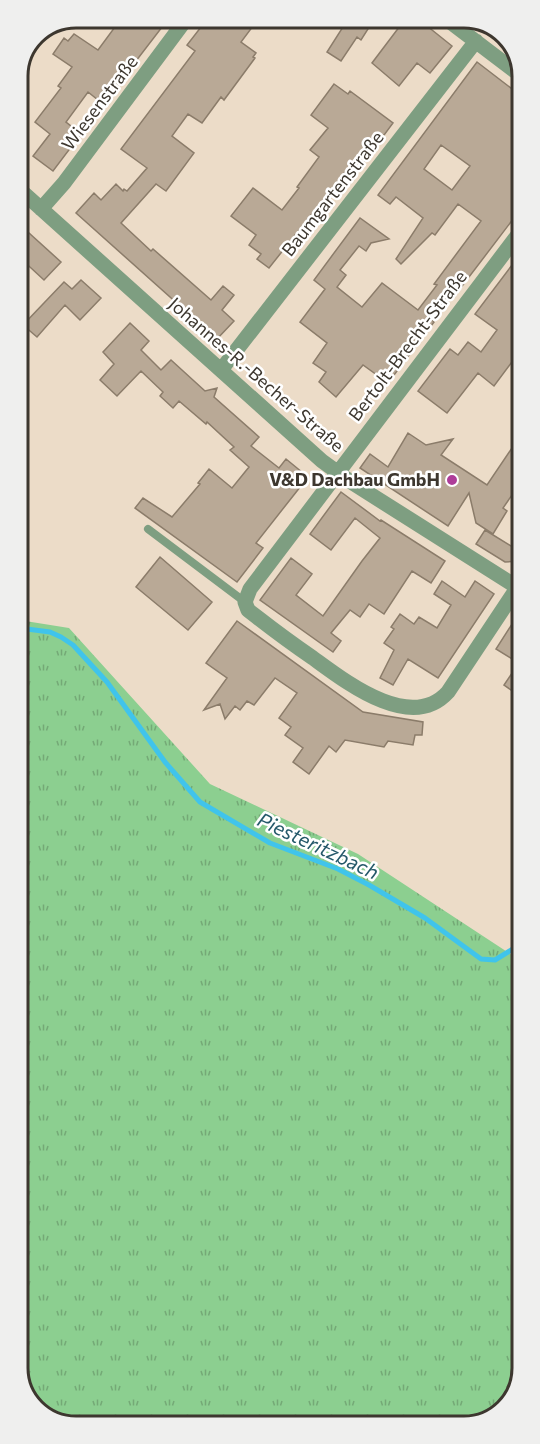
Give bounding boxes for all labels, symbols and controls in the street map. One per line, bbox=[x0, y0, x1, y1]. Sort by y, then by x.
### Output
street label: Wiesenstraße bbox=[56, 51, 142, 154]
street label: Baumgartenstraße bbox=[277, 127, 388, 260]
street label: Bertolt-Brecht-Straße bbox=[343, 266, 471, 425]
street label: Johannes-R.-Becher-Straße bbox=[165, 292, 349, 456]
place label: V&D Dachbau GmbH bbox=[269, 468, 440, 490]
marker: V&D Dachbau GmbH bbox=[445, 473, 459, 487]
water label: Piesteritzbach bbox=[254, 807, 383, 884]

